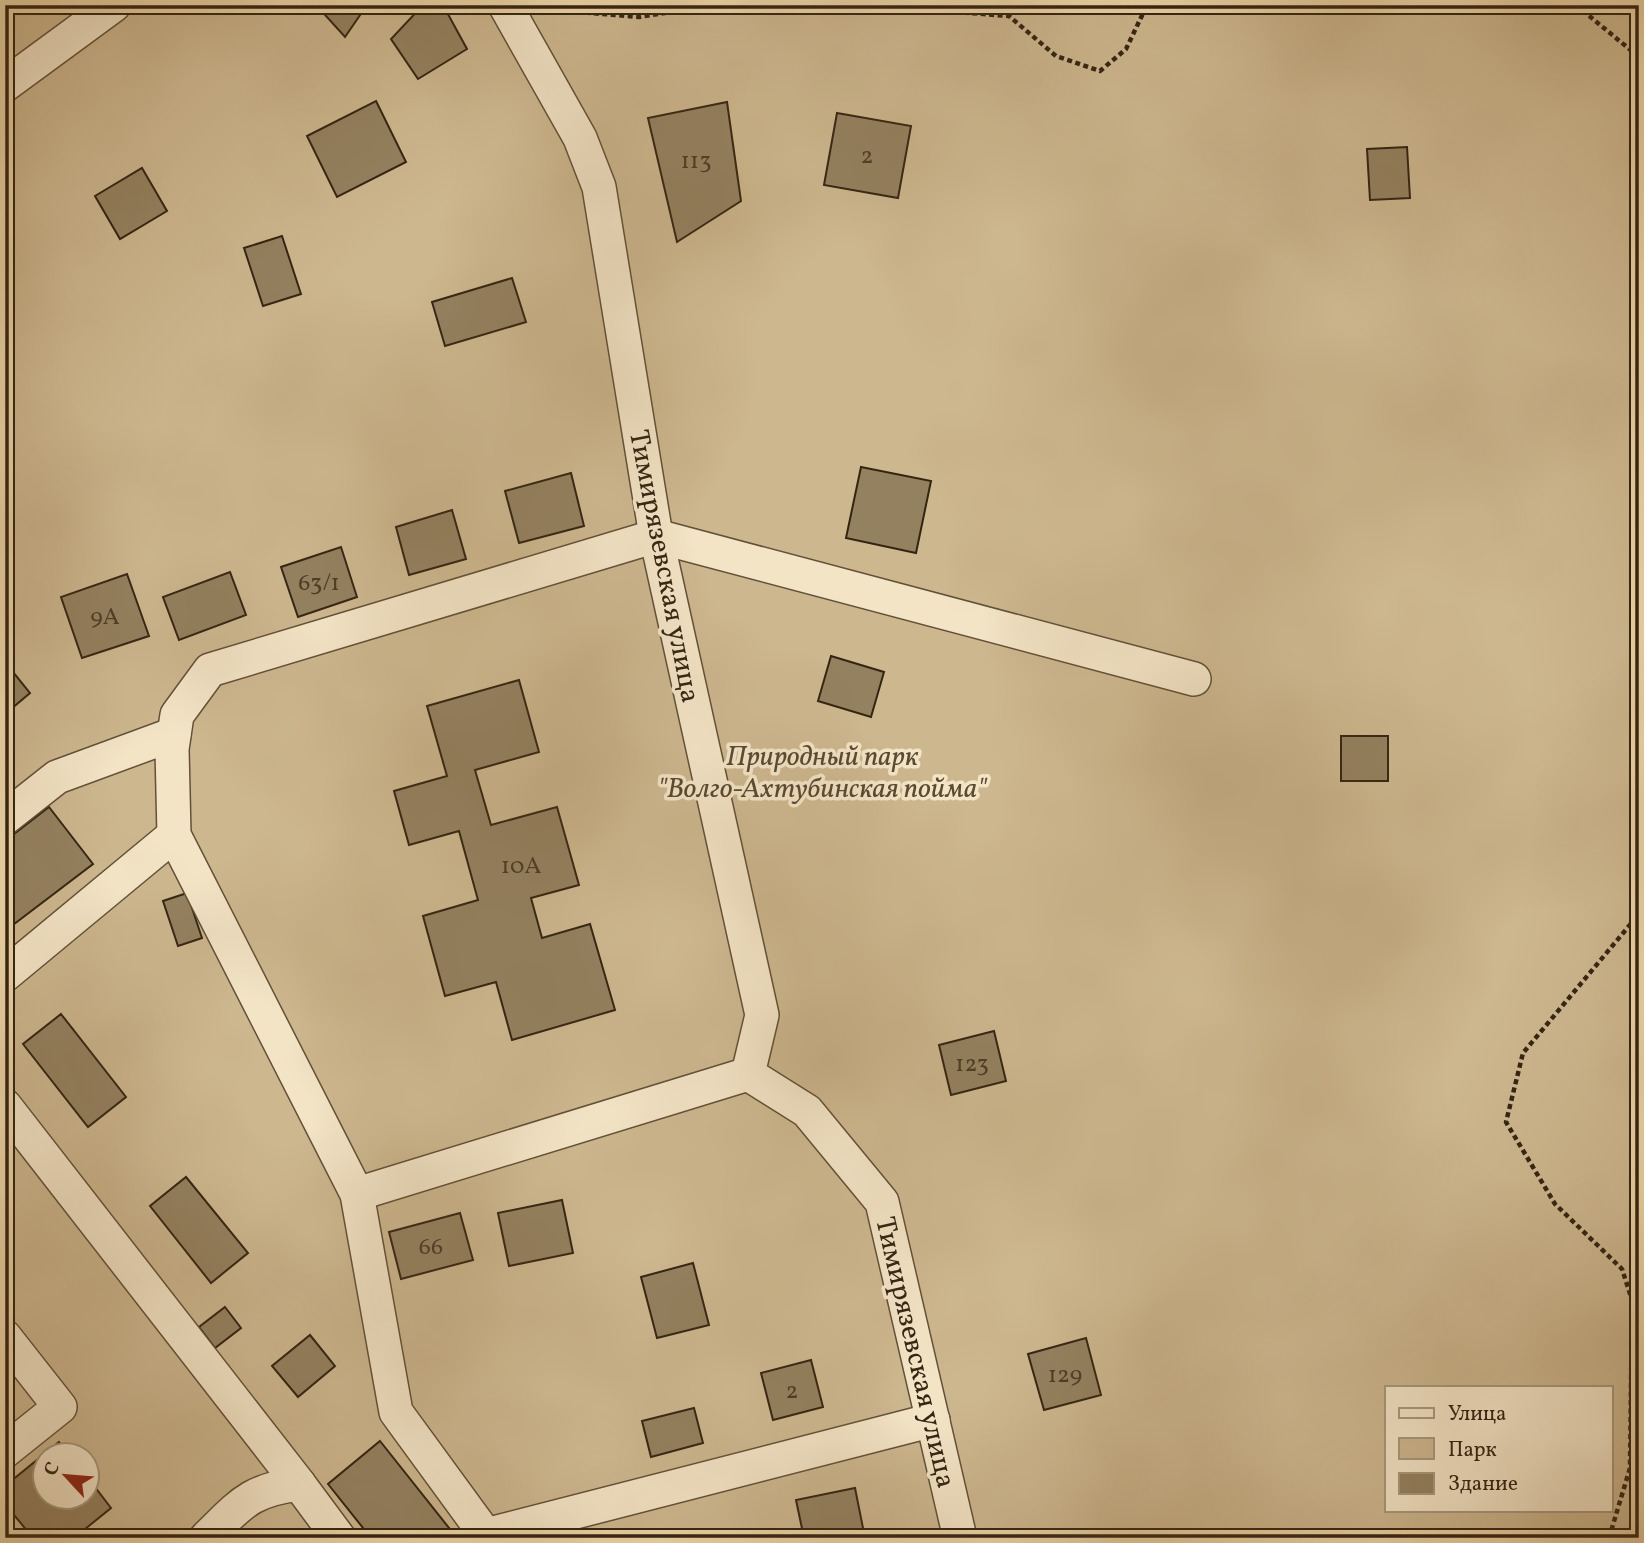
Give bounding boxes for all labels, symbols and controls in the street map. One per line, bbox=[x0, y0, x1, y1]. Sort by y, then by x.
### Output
house number: 2 bbox=[861, 140, 873, 174]
house number: 113 bbox=[681, 145, 711, 179]
street label: Тимирязевская улица bbox=[618, 427, 709, 706]
house number: 63/1 bbox=[298, 567, 340, 601]
house number: 9А bbox=[90, 601, 120, 635]
park label: Природный парк "Волго-Ахтубинская пойма" bbox=[657, 738, 988, 809]
house number: 10А bbox=[501, 850, 541, 884]
house number: 123 bbox=[955, 1048, 989, 1082]
street label: Тимирязевская улица bbox=[864, 1213, 965, 1492]
house number: 66 bbox=[419, 1231, 443, 1265]
house number: 129 bbox=[1048, 1359, 1082, 1393]
house number: 2 bbox=[786, 1375, 798, 1409]
legend bbox=[1385, 1386, 1612, 1512]
text: Улица bbox=[1448, 1400, 1506, 1429]
text: Парк bbox=[1448, 1436, 1497, 1465]
north arrow bbox=[32, 1442, 102, 1512]
text: С bbox=[38, 1458, 67, 1481]
text: Здание bbox=[1448, 1470, 1518, 1499]

